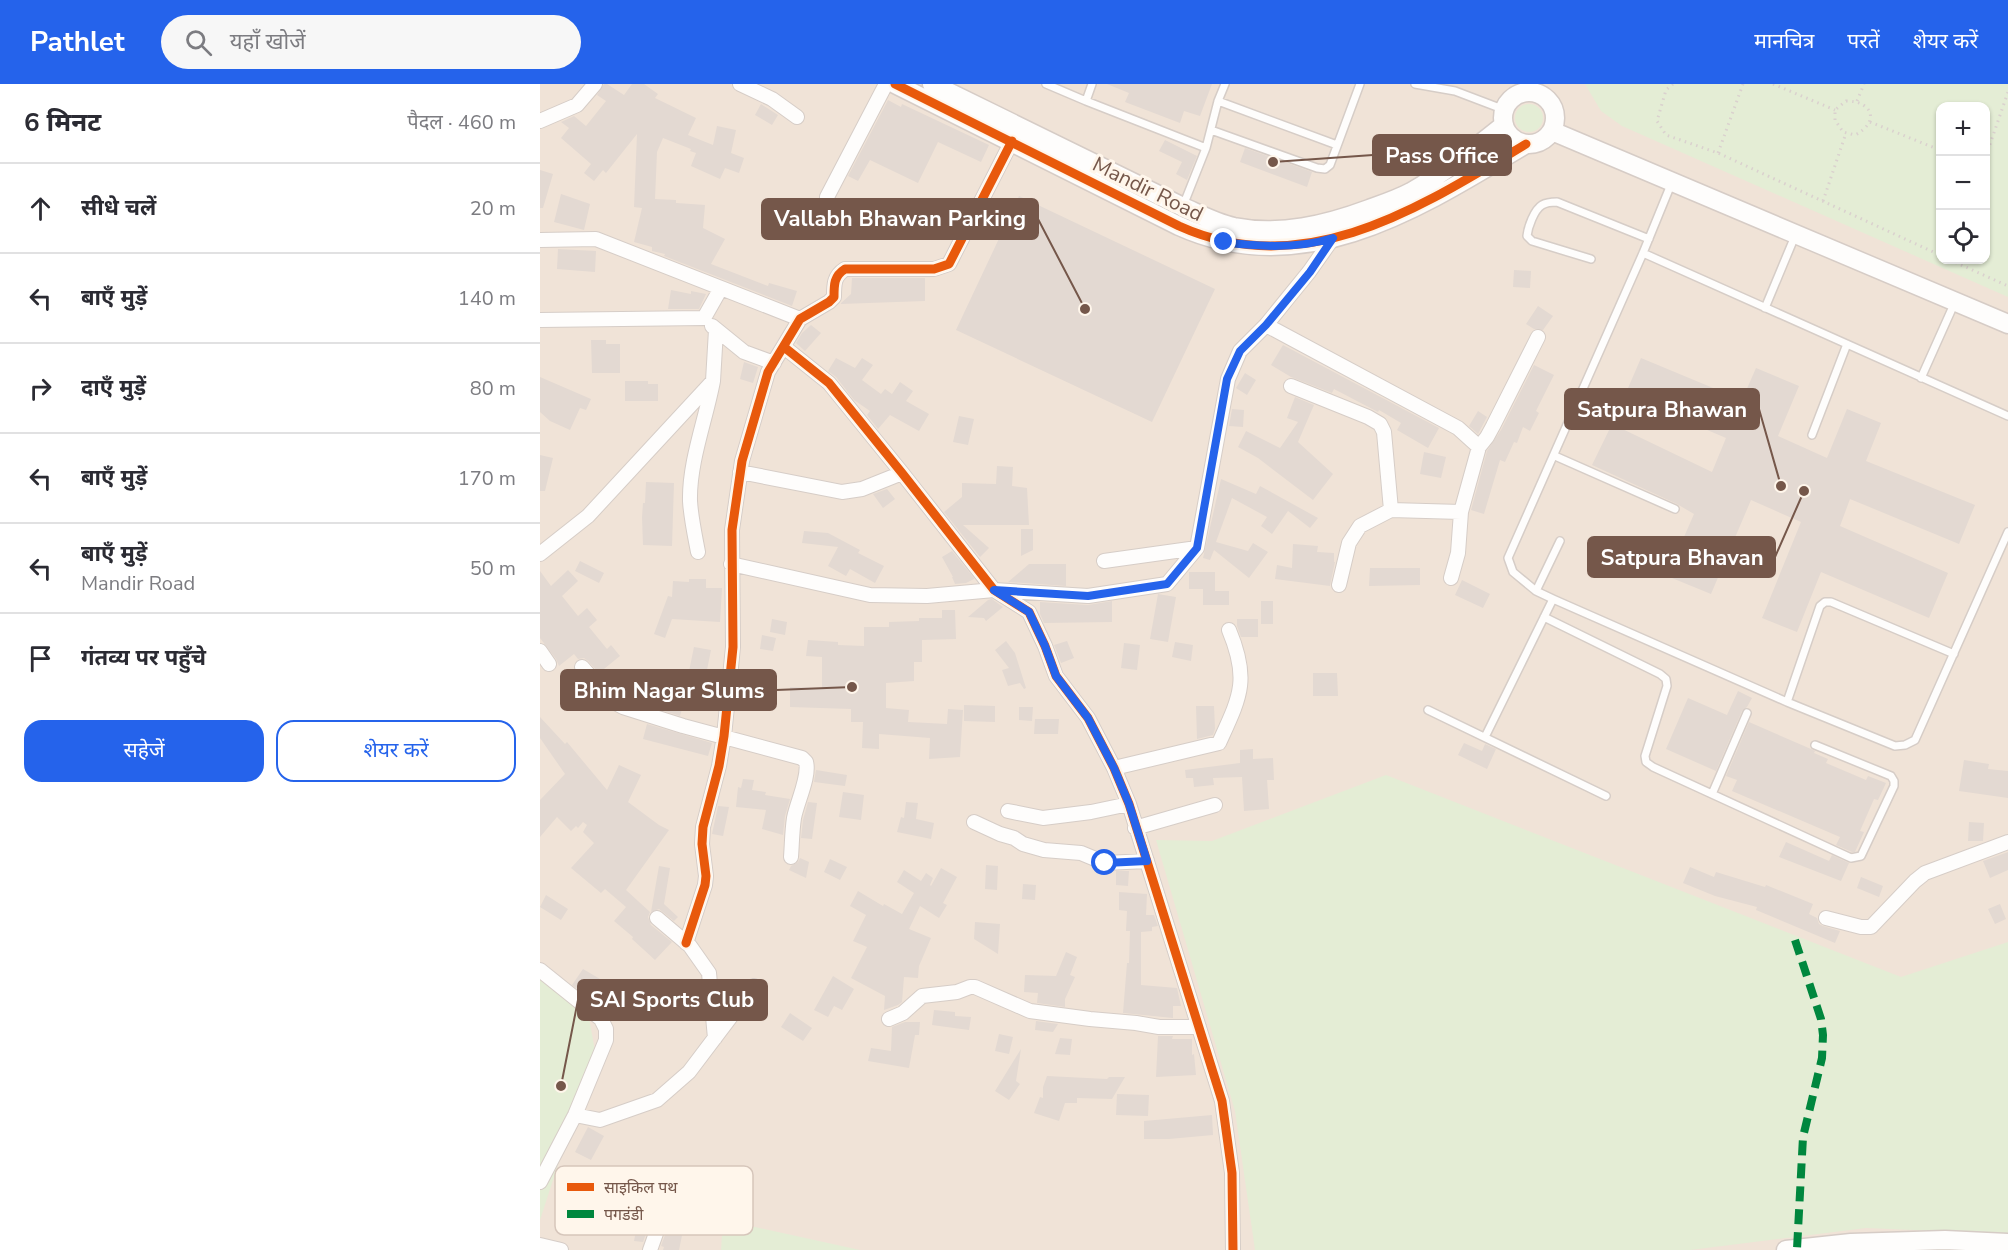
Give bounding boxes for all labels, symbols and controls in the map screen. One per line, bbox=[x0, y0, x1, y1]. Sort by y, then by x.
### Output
search box bbox=[161, 15, 581, 69]
text: Pathlet bbox=[30, 23, 125, 61]
icon: search bbox=[182, 26, 215, 59]
text: यहाँ खोजें bbox=[230, 27, 306, 57]
text: मानचित्र bbox=[1754, 27, 1814, 55]
text: परतें bbox=[1847, 27, 1880, 55]
text: शेयर करें bbox=[1913, 27, 1978, 55]
map controls bbox=[1936, 102, 1990, 264]
button: + bbox=[1936, 102, 1990, 156]
text: 6 मिनट bbox=[24, 105, 101, 140]
text: पैदल · 460 m bbox=[407, 109, 516, 136]
callout: Pass Office bbox=[1373, 135, 1511, 175]
text: Pass Office bbox=[1385, 141, 1499, 171]
street label: Mandir Road bbox=[1088, 150, 1208, 228]
button: − bbox=[1936, 156, 1990, 210]
icon: ahead bbox=[24, 192, 57, 225]
text: सीधे चलें bbox=[81, 193, 156, 223]
text: 20 m bbox=[470, 195, 516, 222]
callout: Vallabh Bhawan Parking bbox=[762, 199, 1038, 239]
text: Vallabh Bhawan Parking bbox=[773, 204, 1026, 234]
button: locate bbox=[1936, 210, 1990, 264]
route end bbox=[1210, 228, 1236, 254]
icon: left bbox=[24, 282, 57, 315]
text: बाएँ मुड़ें bbox=[81, 283, 147, 313]
text: 140 m bbox=[458, 285, 516, 312]
icon: right bbox=[24, 372, 57, 405]
text: दाएँ मुड़ें bbox=[81, 373, 146, 403]
text: 80 m bbox=[470, 375, 516, 402]
callout: Satpura Bhawan bbox=[1565, 389, 1759, 429]
text: Satpura Bhawan bbox=[1577, 395, 1747, 425]
icon: left bbox=[24, 462, 57, 495]
text: बाएँ मुड़ें bbox=[81, 463, 147, 493]
text: 170 m bbox=[458, 465, 516, 492]
callout: Satpura Bhavan bbox=[1588, 537, 1775, 577]
text: बाएँ मुड़ें bbox=[81, 539, 147, 569]
text: Satpura Bhavan bbox=[1601, 543, 1764, 573]
icon: left bbox=[24, 552, 57, 585]
text: 50 m bbox=[470, 555, 516, 582]
text: Mandir Road bbox=[81, 570, 195, 597]
icon: arrive bbox=[24, 642, 57, 675]
text: गंतव्य पर पहुँचे bbox=[81, 643, 206, 673]
callout: Bhim Nagar Slums bbox=[561, 670, 776, 710]
text: Bhim Nagar Slums bbox=[574, 676, 764, 706]
button: सहेजें bbox=[24, 720, 264, 782]
button: शेयर करें bbox=[276, 720, 516, 782]
route start bbox=[1091, 849, 1117, 875]
callout: SAI Sports Club bbox=[578, 980, 767, 1020]
text: SAI Sports Club bbox=[590, 985, 754, 1015]
legend bbox=[555, 1166, 753, 1235]
text: साइकिल पथ bbox=[604, 1177, 678, 1199]
text: पगडंडी bbox=[604, 1204, 644, 1226]

